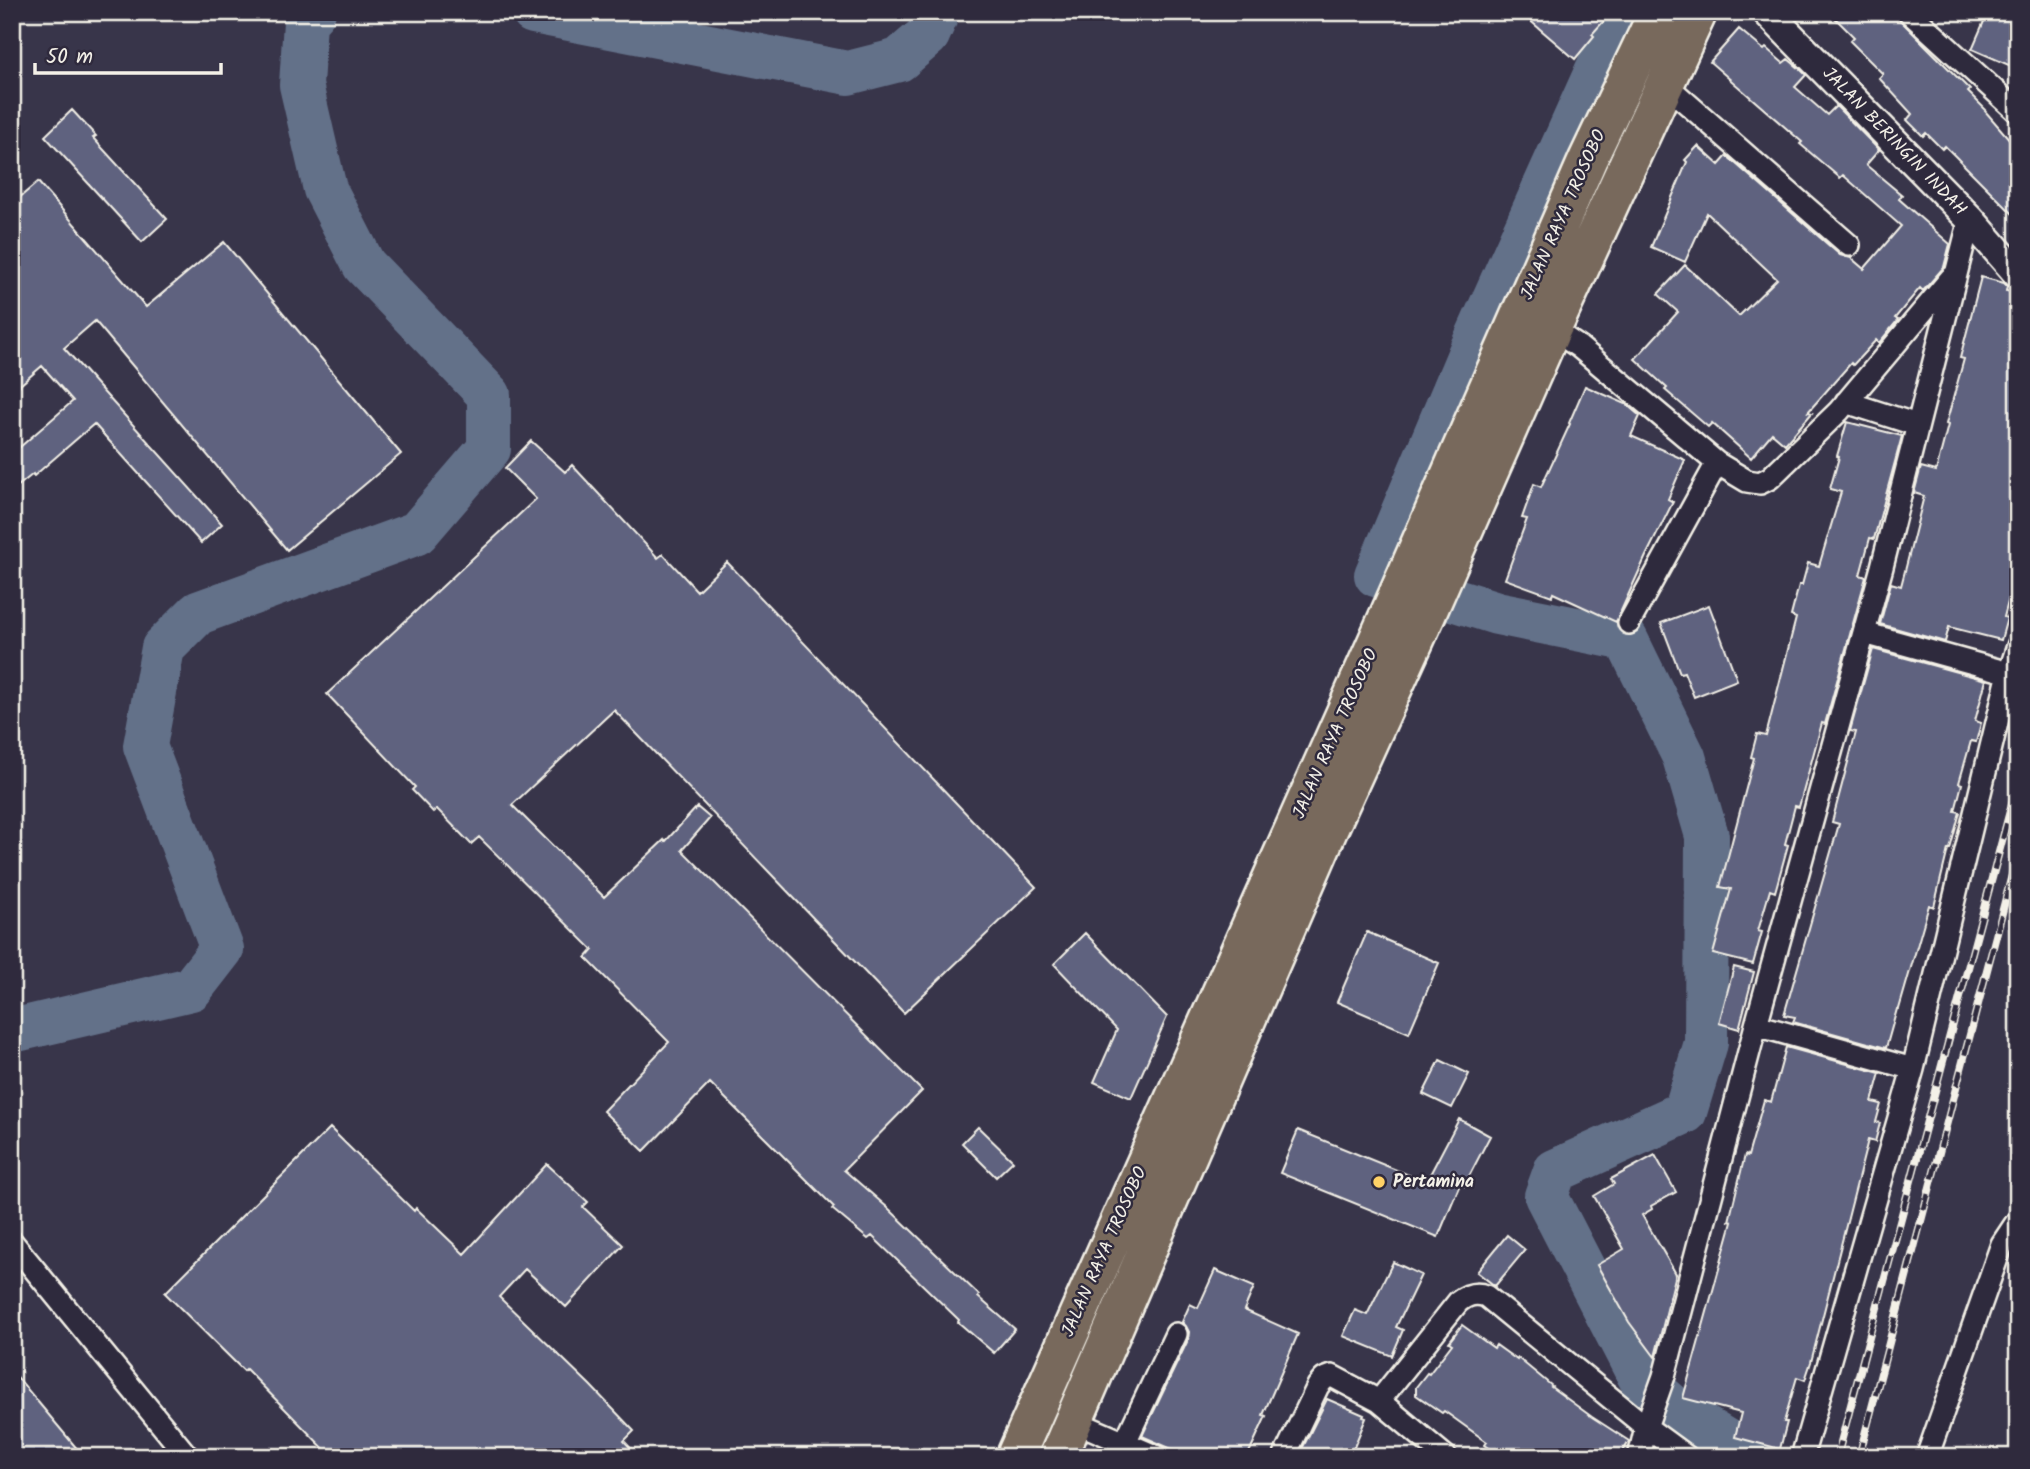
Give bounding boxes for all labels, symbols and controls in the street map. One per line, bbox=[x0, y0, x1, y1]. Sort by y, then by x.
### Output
scale bar bbox=[35, 32, 220, 76]
text: 50 m bbox=[46, 41, 93, 74]
street label: JALAN BERINGIN INDAH bbox=[1815, 61, 1973, 223]
street label: JALAN RAYA TROSOBO bbox=[1513, 125, 1615, 305]
street label: JALAN RAYA TROSOBO bbox=[1285, 644, 1387, 824]
street label: JALAN RAYA TROSOBO bbox=[1054, 1162, 1156, 1342]
place label: Pertamina bbox=[1393, 1168, 1474, 1197]
marker: Pertamina bbox=[1371, 1174, 1387, 1190]

